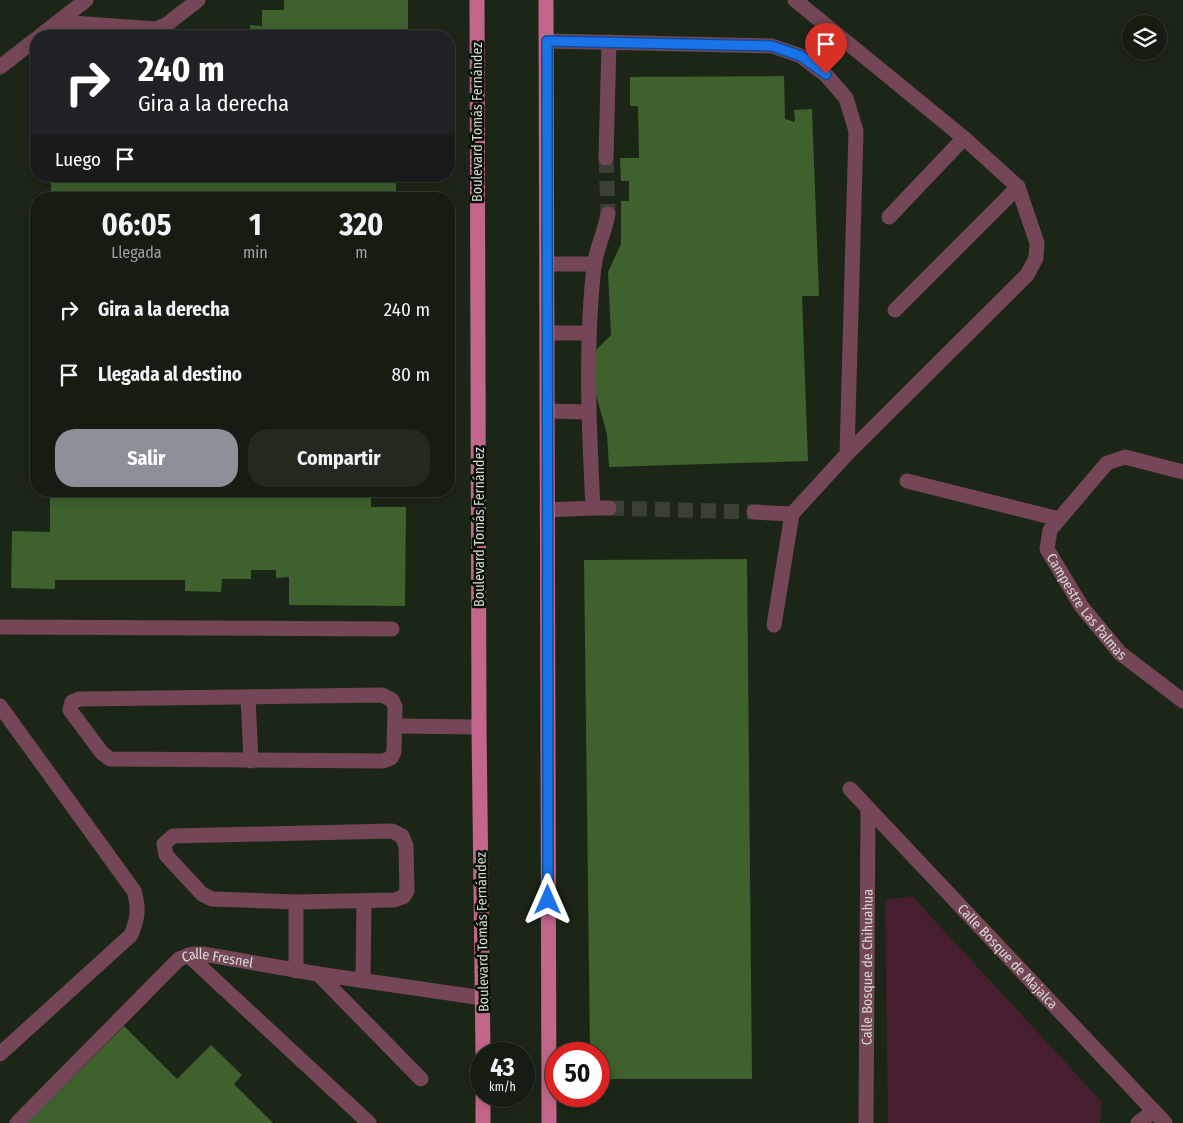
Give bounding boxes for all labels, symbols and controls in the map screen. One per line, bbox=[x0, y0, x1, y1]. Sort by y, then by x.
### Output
map controls bbox=[1122, 15, 1167, 60]
button: layers bbox=[1122, 15, 1167, 60]
pin bbox=[805, 23, 847, 74]
icon: arrive bbox=[812, 30, 840, 58]
street label: Boulevard Tomás Fernández bbox=[469, 42, 486, 202]
text: 240 m bbox=[138, 48, 225, 90]
icon: right bbox=[55, 50, 120, 115]
text: Gira a la derecha bbox=[138, 90, 289, 117]
icon: arrive bbox=[111, 145, 139, 173]
text: Luego bbox=[55, 148, 101, 171]
text: 06:05 bbox=[101, 207, 172, 243]
text: 1 bbox=[249, 207, 262, 243]
text: 320 bbox=[339, 207, 383, 243]
text: Llegada bbox=[111, 243, 162, 262]
text: min bbox=[243, 243, 268, 262]
text: m bbox=[355, 243, 368, 262]
icon: right bbox=[55, 296, 83, 324]
text: Gira a la derecha bbox=[98, 298, 230, 321]
text: 240 m bbox=[384, 298, 430, 321]
icon: arrive bbox=[55, 361, 83, 389]
text: Llegada al destino bbox=[98, 363, 242, 386]
text: 80 m bbox=[392, 363, 430, 386]
button: Salir bbox=[55, 429, 238, 487]
button: Compartir bbox=[248, 429, 430, 487]
street label: Boulevard Tomás Fernández bbox=[471, 447, 488, 607]
street label: Campestre Las Palmas bbox=[1043, 550, 1130, 664]
street label: Boulevard Tomás Fernández bbox=[473, 851, 492, 1012]
position arrow bbox=[521, 873, 573, 925]
street label: Calle Bosque de Chihuahua bbox=[858, 889, 876, 1045]
street label: Calle Bosque de Majalca bbox=[954, 900, 1061, 1013]
street label: Calle Fresnel bbox=[179, 946, 255, 972]
speed limit sign: 50 bbox=[545, 1042, 610, 1107]
text: 43 bbox=[490, 1053, 515, 1083]
text: km/h bbox=[489, 1080, 516, 1094]

